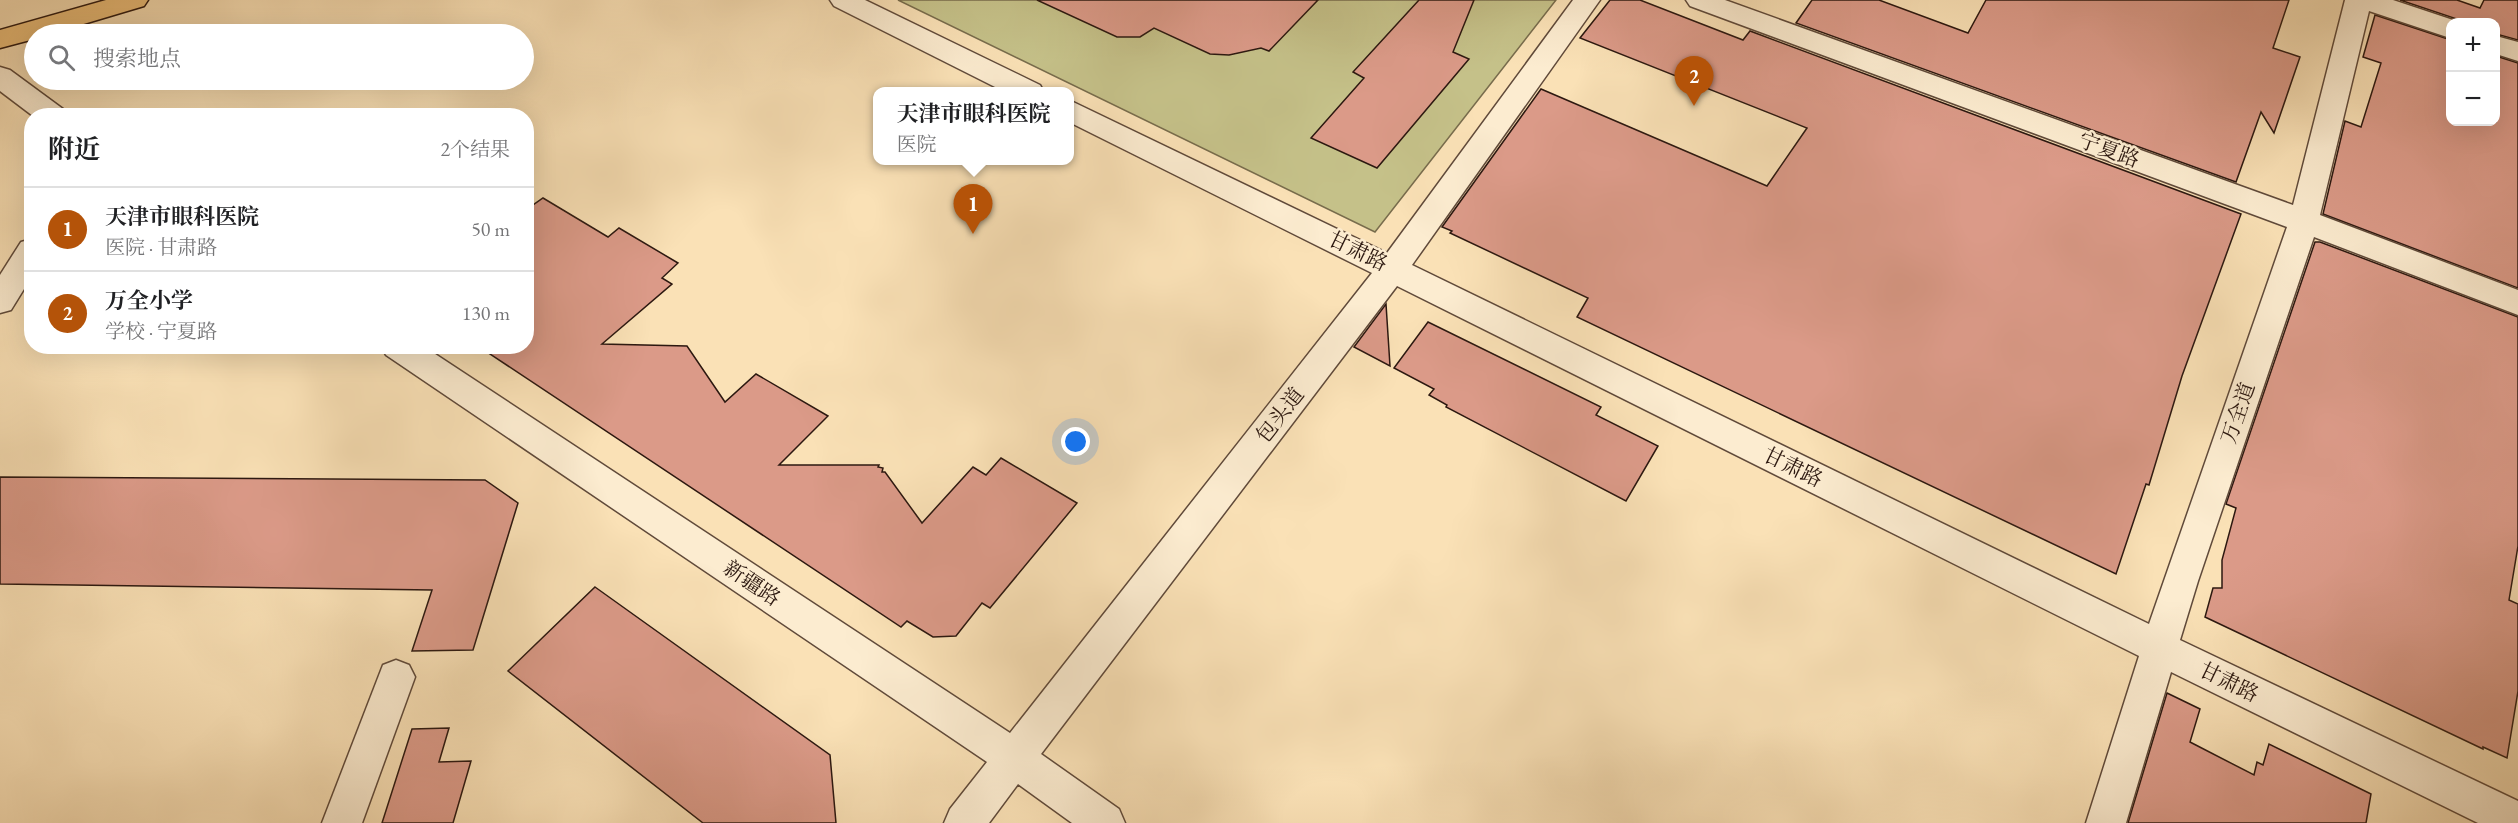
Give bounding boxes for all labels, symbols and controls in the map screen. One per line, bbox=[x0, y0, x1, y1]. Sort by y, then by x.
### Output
map controls bbox=[2446, 18, 2500, 126]
button: + bbox=[2446, 18, 2500, 72]
search box bbox=[24, 24, 534, 90]
icon: search bbox=[45, 41, 78, 74]
text: 搜索地点 bbox=[93, 44, 181, 73]
pin: 2 bbox=[1674, 57, 1714, 106]
button: − bbox=[2446, 72, 2500, 126]
popup bbox=[873, 87, 1074, 165]
text: 天津市眼科医院 bbox=[896, 99, 1051, 128]
street label: 宁夏路 bbox=[2075, 126, 2143, 173]
text: 医院 bbox=[896, 131, 936, 157]
text: 附近 bbox=[48, 132, 100, 166]
text: 2个结果 bbox=[440, 136, 510, 162]
pin: 1 bbox=[954, 184, 992, 234]
text: 天津市眼科医院 bbox=[105, 202, 259, 231]
text: 1 bbox=[62, 216, 73, 242]
text: 50 m bbox=[471, 216, 510, 242]
street label: 甘肃路 bbox=[1324, 225, 1392, 276]
text: 医院 · 甘肃路 bbox=[105, 234, 217, 260]
text: 万全小学 bbox=[105, 286, 193, 315]
text: 2 bbox=[62, 300, 73, 326]
text: 130 m bbox=[462, 300, 510, 326]
text: 学校 · 宁夏路 bbox=[105, 318, 217, 344]
street label: 万全道 bbox=[2215, 379, 2261, 447]
street label: 包头道 bbox=[1250, 382, 1310, 448]
your location bbox=[1061, 427, 1090, 456]
street label: 甘肃路 bbox=[1759, 441, 1827, 492]
street label: 新疆路 bbox=[719, 554, 786, 611]
street label: 甘肃路 bbox=[2195, 656, 2263, 707]

